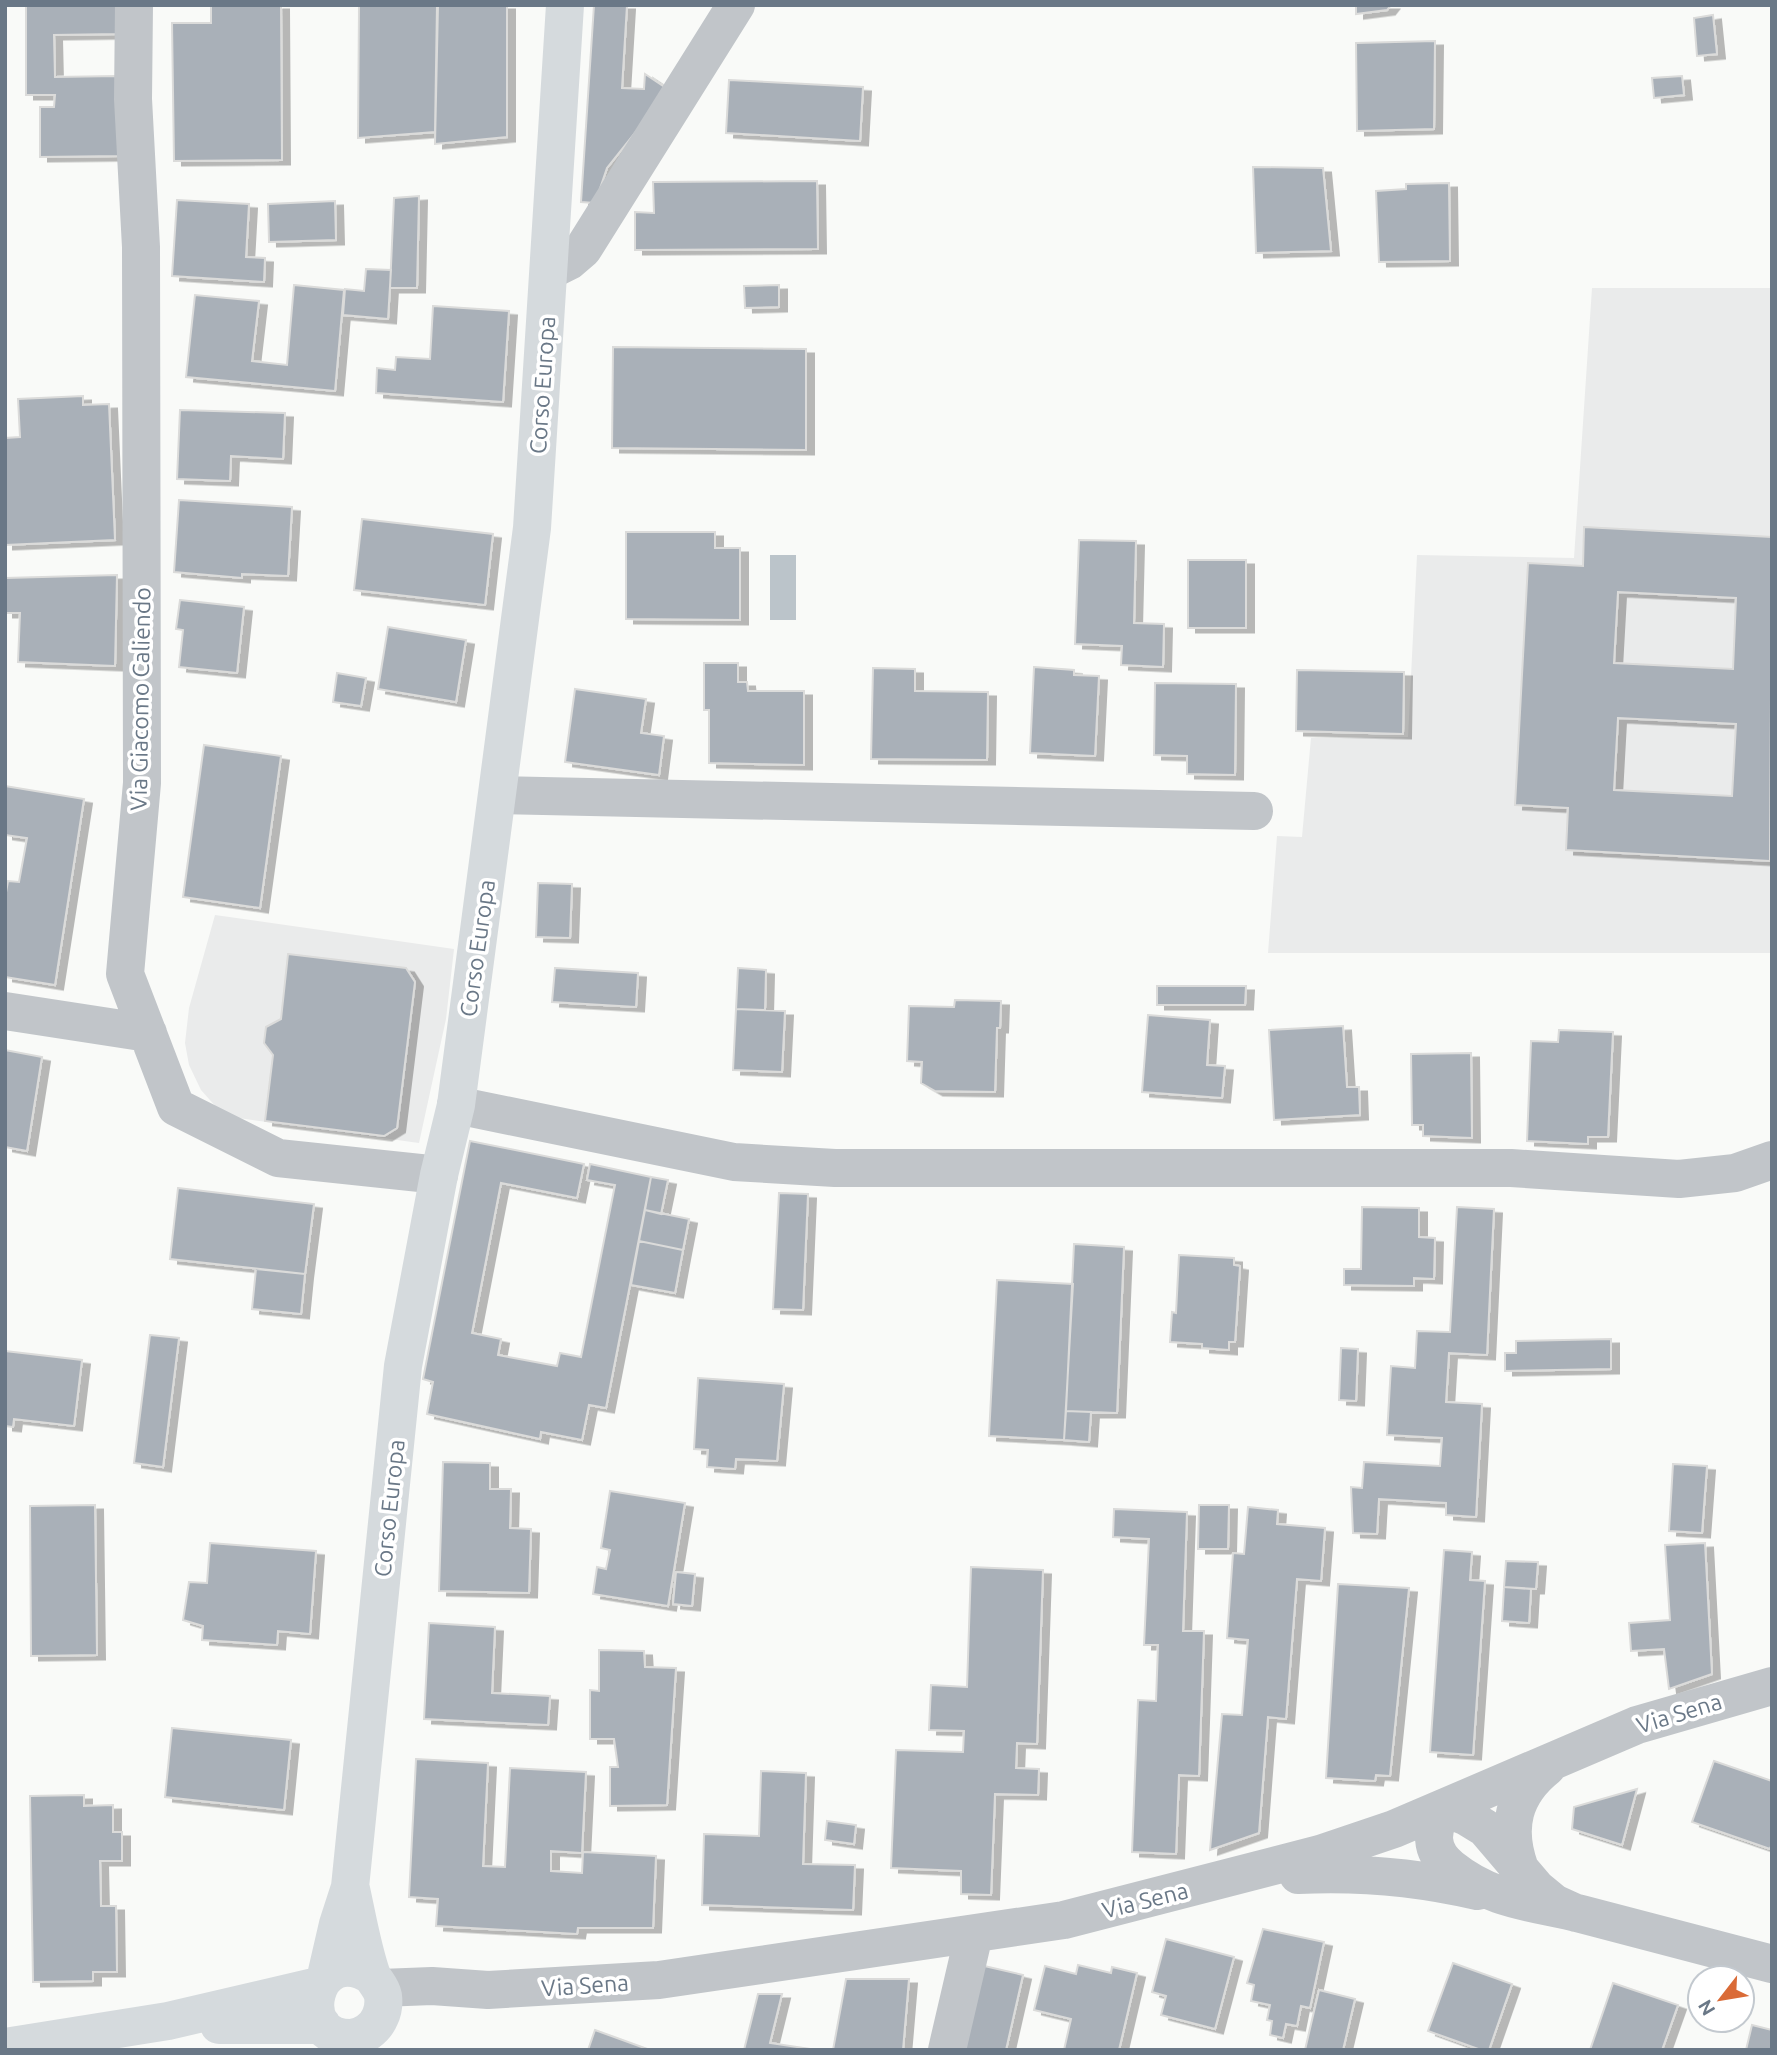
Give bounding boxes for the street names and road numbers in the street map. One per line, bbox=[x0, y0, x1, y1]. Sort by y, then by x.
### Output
street label: Corso Europa bbox=[525, 315, 559, 455]
street label: Via Giacomo Caliendo bbox=[126, 587, 154, 811]
street label: Corso Europa bbox=[455, 878, 499, 1018]
street label: Corso Europa bbox=[369, 1438, 409, 1578]
street label: Via Sena bbox=[1633, 1688, 1725, 1738]
street label: Via Sena bbox=[1099, 1877, 1191, 1923]
street label: Via Sena bbox=[540, 1969, 630, 2001]

